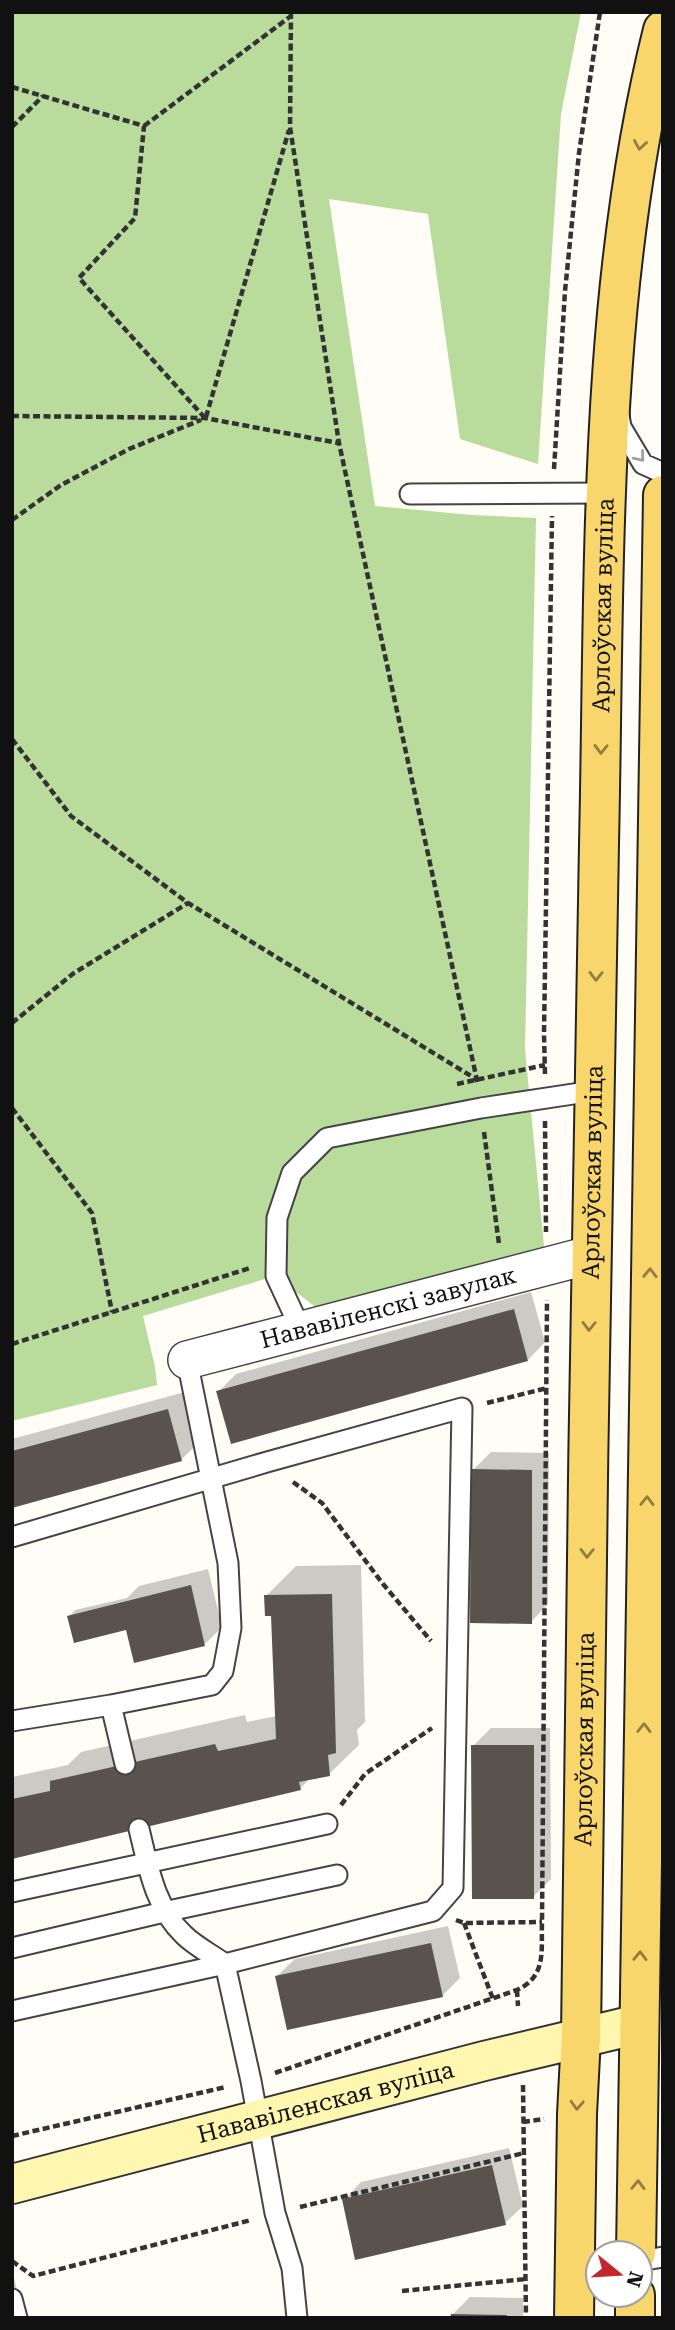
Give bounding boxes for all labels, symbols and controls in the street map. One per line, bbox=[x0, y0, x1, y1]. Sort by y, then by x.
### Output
one-way arrow bbox=[633, 139, 648, 151]
one-way arrow bbox=[632, 449, 645, 462]
street label: Арлоўская вуліца bbox=[587, 498, 620, 713]
one-way arrow bbox=[593, 743, 608, 754]
one-way arrow bbox=[588, 971, 603, 982]
street label: Арлоўская вуліца bbox=[577, 1065, 608, 1280]
street label: Нававіленскі завулак bbox=[257, 1261, 519, 1354]
one-way arrow bbox=[642, 1268, 658, 1278]
one-way arrow bbox=[581, 1321, 597, 1332]
one-way arrow bbox=[639, 1495, 654, 1506]
one-way arrow bbox=[579, 1548, 594, 1559]
street label: Арлоўская вуліца bbox=[569, 1632, 600, 1846]
one-way arrow bbox=[636, 1723, 651, 1734]
one-way arrow bbox=[632, 1950, 648, 1961]
street label: Нававіленская вуліца bbox=[194, 2055, 457, 2149]
one-way arrow bbox=[570, 2100, 585, 2111]
one-way arrow bbox=[630, 2179, 645, 2190]
north arrow bbox=[584, 2239, 654, 2309]
text: N bbox=[621, 2269, 648, 2290]

